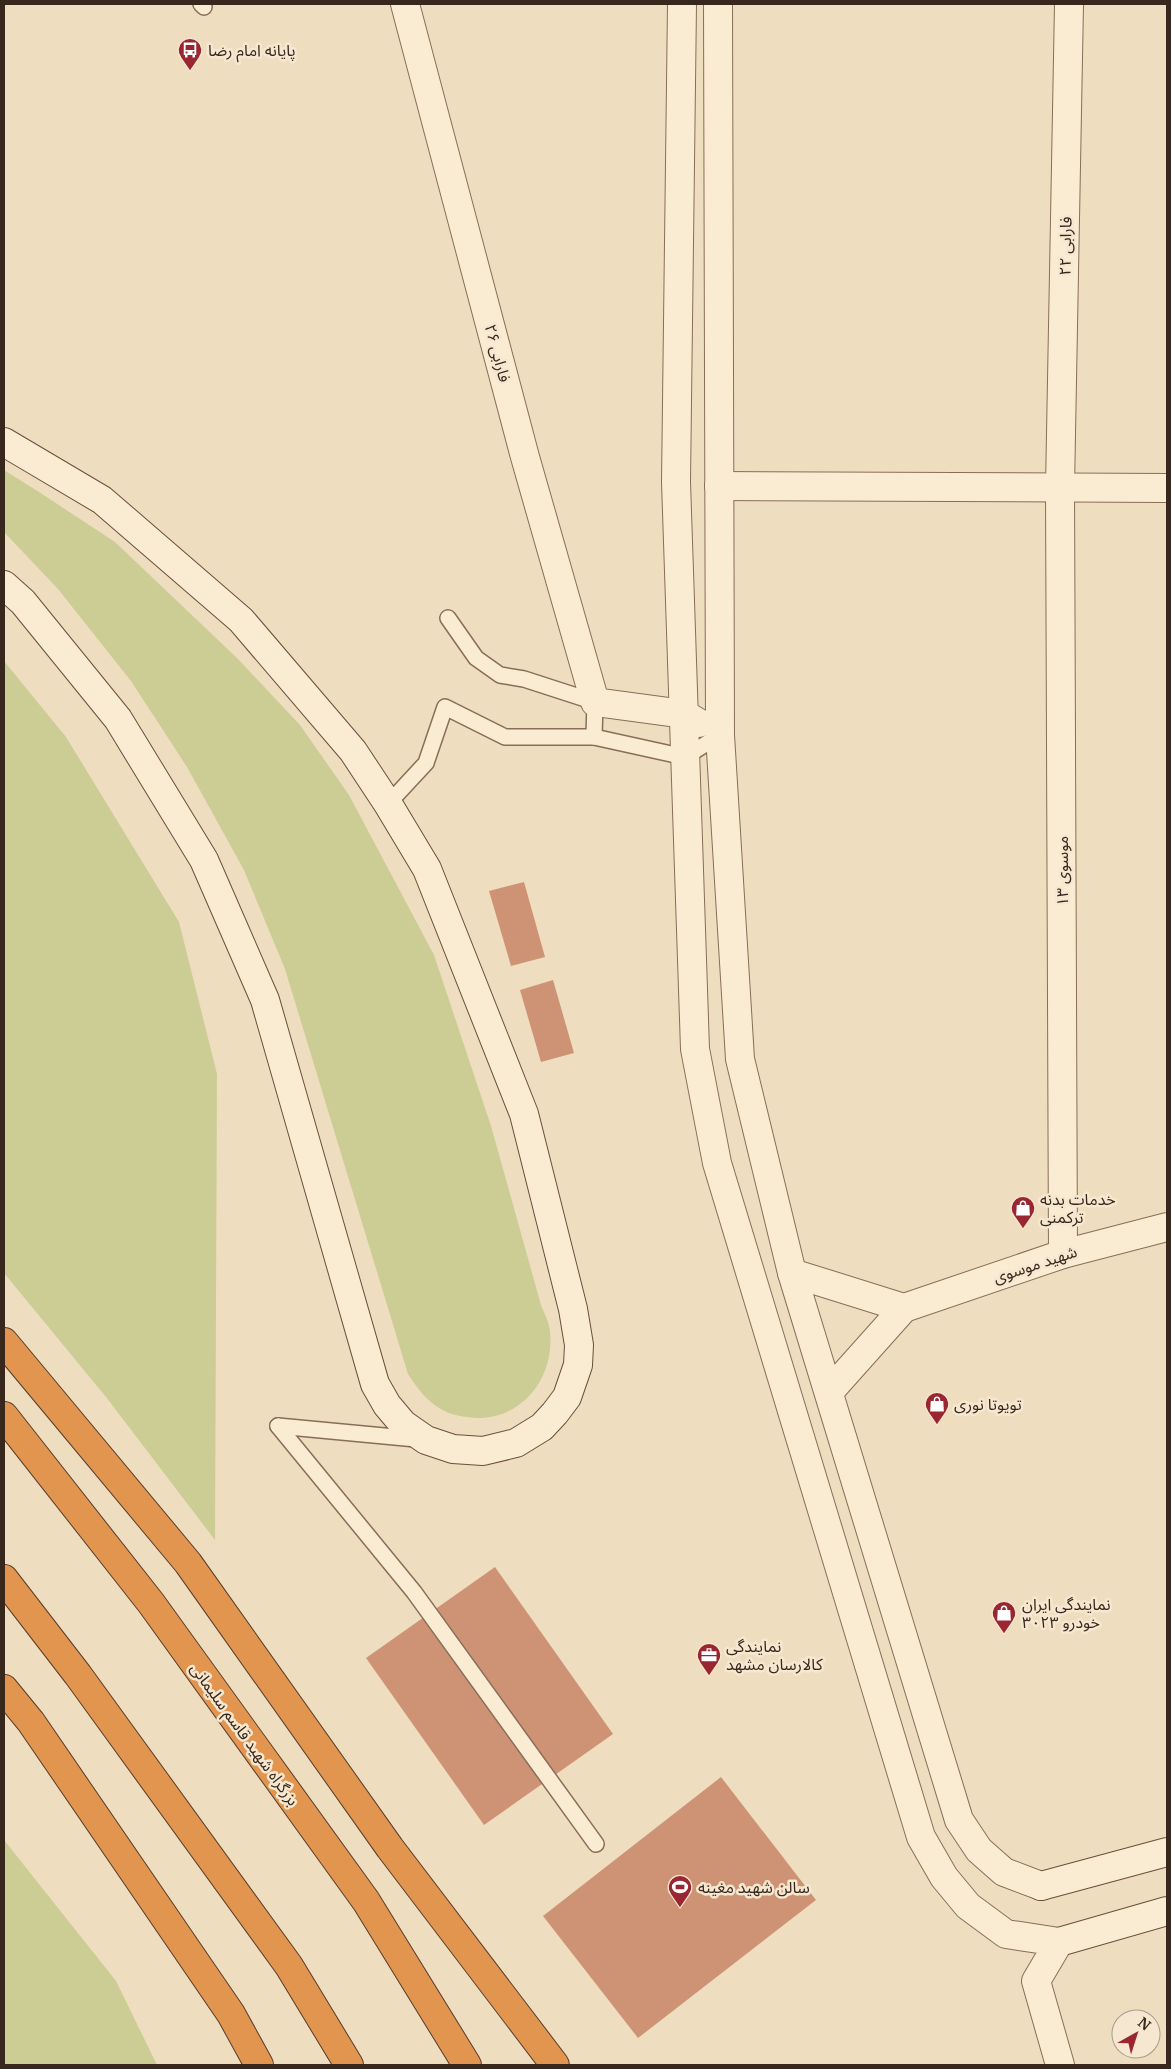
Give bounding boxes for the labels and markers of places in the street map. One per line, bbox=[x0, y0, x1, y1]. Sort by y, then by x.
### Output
bus stop icon: پایانه امام رضا bbox=[177, 37, 203, 71]
place label: پایانه امام رضا bbox=[208, 40, 296, 63]
place label: خدمات بدنه ترکمنی bbox=[1040, 1189, 1116, 1227]
shop icon: خدمات بدنه ترکمنی bbox=[1010, 1195, 1036, 1229]
shop icon: تویوتا نوری bbox=[924, 1391, 950, 1425]
place label: تویوتا نوری bbox=[954, 1394, 1022, 1414]
place label: نمایندگی ایران خودرو ۳۰۲۳ bbox=[1022, 1594, 1110, 1632]
shop icon: نمایندگی ایران خودرو ۳۰۲۳ bbox=[991, 1600, 1017, 1634]
place label: نمایندگی کالارسان مشهد bbox=[726, 1636, 823, 1674]
office icon: نمایندگی کالارسان مشهد bbox=[696, 1642, 722, 1676]
sports icon: سالن شهید مغینه bbox=[667, 1874, 693, 1908]
place label: سالن شهید مغینه bbox=[698, 1877, 810, 1897]

